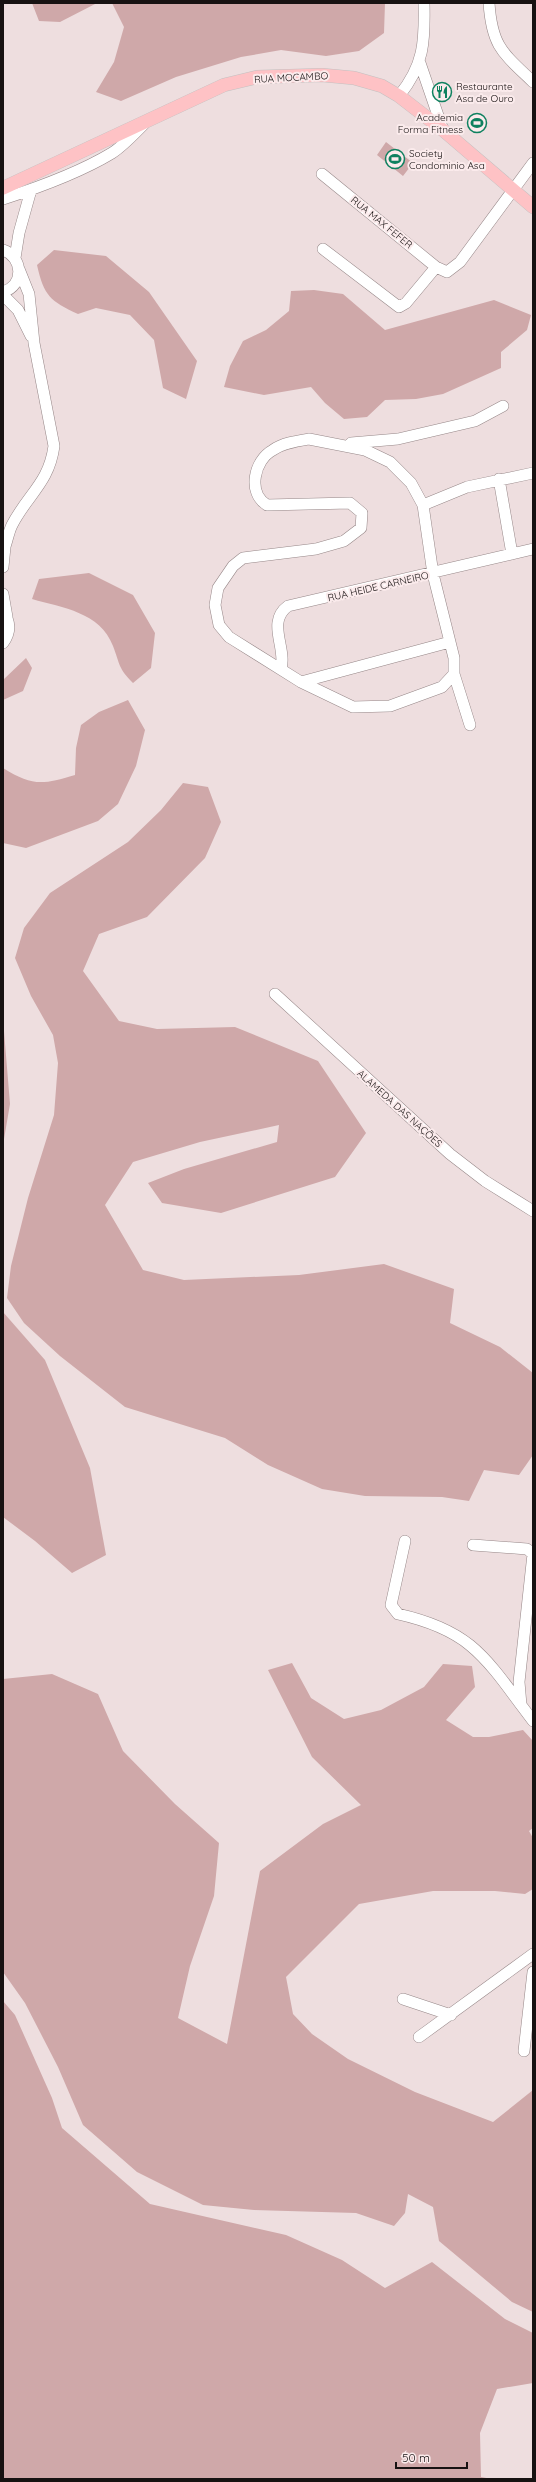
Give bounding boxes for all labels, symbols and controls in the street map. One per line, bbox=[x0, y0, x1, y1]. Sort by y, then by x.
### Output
street label: RUA MOCAMBO bbox=[254, 69, 329, 86]
place label: Restaurante Asa de Ouro bbox=[456, 80, 514, 105]
restaurant icon: Restaurante Asa de Ouro bbox=[431, 81, 453, 103]
place label: Academia Forma Fitness bbox=[398, 111, 463, 136]
sports icon: Academia Forma Fitness bbox=[466, 112, 488, 134]
place label: Society Condominio Asa bbox=[409, 147, 485, 172]
sports icon: Society Condominio Asa bbox=[384, 148, 406, 170]
street label: RUA MAX FEFER bbox=[348, 193, 415, 251]
street label: RUA HEIDE CARNEIRO bbox=[326, 568, 430, 604]
street label: ALAMEDA DAS NAÇÕES bbox=[355, 1067, 445, 1150]
scale bar bbox=[396, 2444, 467, 2470]
text: 50 m bbox=[402, 2450, 430, 2465]

